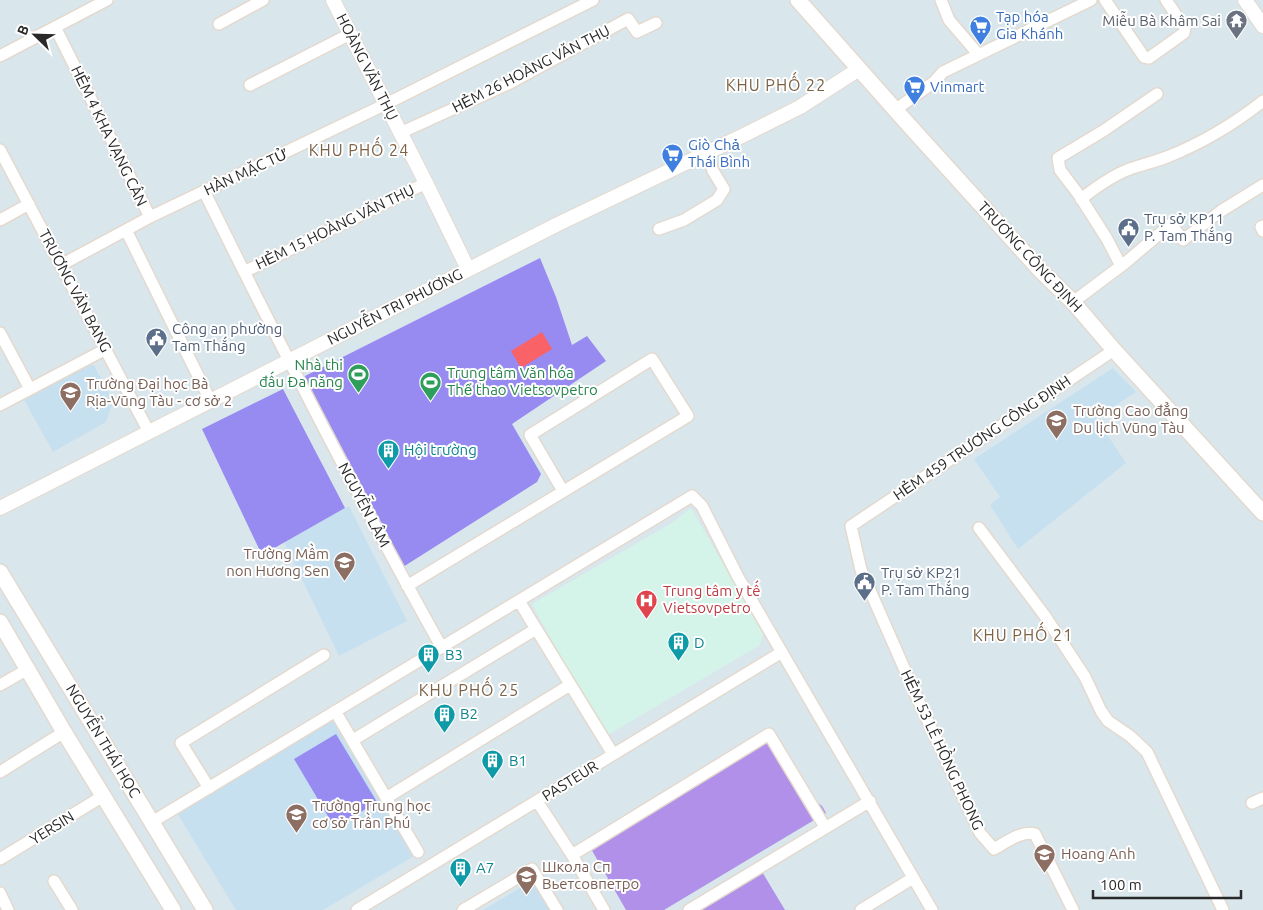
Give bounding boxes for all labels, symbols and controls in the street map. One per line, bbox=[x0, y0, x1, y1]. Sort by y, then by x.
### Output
place label: Tạp hóa Gia Khánh bbox=[996, 8, 1063, 42]
temple icon: Miễu Bà Khâm Sai bbox=[1225, 9, 1249, 40]
north arrow bbox=[10, 10, 60, 60]
place label: Miễu Bà Khâm Sai bbox=[1102, 10, 1221, 29]
street label: HOÀNG VĂN THỤ bbox=[333, 11, 402, 123]
supermarket icon: Tạp hóa Gia Khánh bbox=[968, 14, 992, 45]
street label: HẺM 26 HOÀNG VĂN THỤ bbox=[449, 21, 612, 116]
text: B bbox=[14, 23, 32, 37]
street label: HẺM 4 KHA VẠNG CÂN bbox=[68, 63, 151, 209]
district label: KHU PHỐ 22 bbox=[726, 71, 826, 94]
supermarket icon: Vinmart bbox=[902, 75, 926, 106]
place label: Vinmart bbox=[930, 78, 985, 95]
district label: KHU PHỐ 24 bbox=[309, 136, 409, 159]
place label: Giò Chả Thái Bình bbox=[688, 136, 750, 170]
supermarket icon: Giò Chả Thái Bình bbox=[660, 142, 684, 173]
street label: HÀN MẶC TỬ bbox=[201, 144, 291, 198]
street label: HẺM 15 HOÀNG VĂN THỤ bbox=[253, 181, 417, 272]
street label: TRƯƠNG CÔNG ĐỊNH bbox=[975, 198, 1086, 315]
place label: Trụ sở KP11 P. Tam Thắng bbox=[1144, 210, 1233, 244]
public building icon: Trụ sở KP11 P. Tam Thắng bbox=[1116, 216, 1140, 247]
street label: TRƯƠNG VĂN BANG bbox=[36, 227, 115, 355]
street label: NGUYỄN TRI PHƯƠNG bbox=[323, 262, 465, 348]
place label: Công an phường Tam Thắng bbox=[172, 320, 283, 354]
public building icon: Công an phường Tam Thắng bbox=[144, 326, 168, 357]
place label: Nhà thi đấu Đa năng bbox=[259, 356, 343, 390]
sports icon: Nhà thi đấu Đa năng bbox=[347, 362, 371, 393]
place label: Trung tâm Văn hóa Thể thao Vietsovpetro bbox=[447, 364, 598, 398]
sports icon: Trung tâm Văn hóa Thể thao Vietsovpetro bbox=[419, 370, 443, 401]
street label: HẺM 459 TRƯƠNG CÔNG ĐỊNH bbox=[890, 372, 1074, 503]
place label: Trường Đại học Bà Rịa-Vũng Tàu - cơ sở 2 bbox=[86, 375, 232, 409]
school or university icon: Trường Đại học Bà Rịa-Vũng Tàu - cơ sở 2 bbox=[58, 381, 82, 412]
place label: Trường Cao đẳng Du lịch Vũng Tàu bbox=[1073, 402, 1188, 436]
school or university icon: Trường Cao đẳng Du lịch Vũng Tàu bbox=[1045, 408, 1069, 439]
building icon: Hội trường bbox=[376, 438, 400, 469]
place label: Hội trường bbox=[404, 441, 477, 458]
street label: NGUYỄN LÂM bbox=[335, 458, 397, 550]
place label: Trường Mầm non Hương Sen bbox=[226, 543, 329, 579]
school or university icon: Trường Mầm non Hương Sen bbox=[333, 551, 357, 582]
place label: Trụ sở KP21 P. Tam Thắng bbox=[881, 564, 970, 598]
public building icon: Trụ sở KP21 P. Tam Thắng bbox=[853, 570, 877, 601]
place label: Trung tâm y tế Vietsovpetro bbox=[663, 580, 760, 616]
hospital icon: Trung tâm y tế Vietsovpetro bbox=[635, 588, 659, 619]
district label: KHU PHỐ 21 bbox=[973, 621, 1073, 644]
building icon: D bbox=[666, 631, 690, 662]
place label: D bbox=[694, 634, 705, 651]
building icon: B3 bbox=[417, 643, 441, 674]
place label: B3 bbox=[445, 646, 463, 663]
street label: HẺM 53 LÊ HỒNG PHONG bbox=[898, 665, 991, 833]
district label: KHU PHỐ 25 bbox=[419, 676, 519, 699]
street label: NGUYỄN THÁI HỌC bbox=[63, 679, 147, 801]
building icon: B2 bbox=[432, 702, 456, 733]
place label: B2 bbox=[460, 705, 478, 722]
building icon: B1 bbox=[481, 749, 505, 780]
place label: B1 bbox=[509, 752, 527, 769]
street label: PASTEUR bbox=[539, 757, 601, 804]
place label: Trường Trung học cơ sở Trần Phú bbox=[312, 797, 431, 831]
school or university icon: Trường Trung học cơ sở Trần Phú bbox=[284, 803, 308, 834]
street label: YERSIN bbox=[27, 807, 77, 848]
school or university icon: Hoang Anh bbox=[1033, 842, 1057, 873]
place label: Hoang Anh bbox=[1061, 845, 1135, 862]
building icon: A7 bbox=[448, 856, 472, 887]
place label: Школа Сп Вьетсовпетро bbox=[542, 858, 639, 892]
place label: A7 bbox=[476, 859, 494, 876]
school or university icon: Школа Сп Вьетсовпетро bbox=[514, 864, 538, 895]
scale bar bbox=[1093, 868, 1240, 900]
text: 100 m bbox=[1100, 876, 1142, 893]

